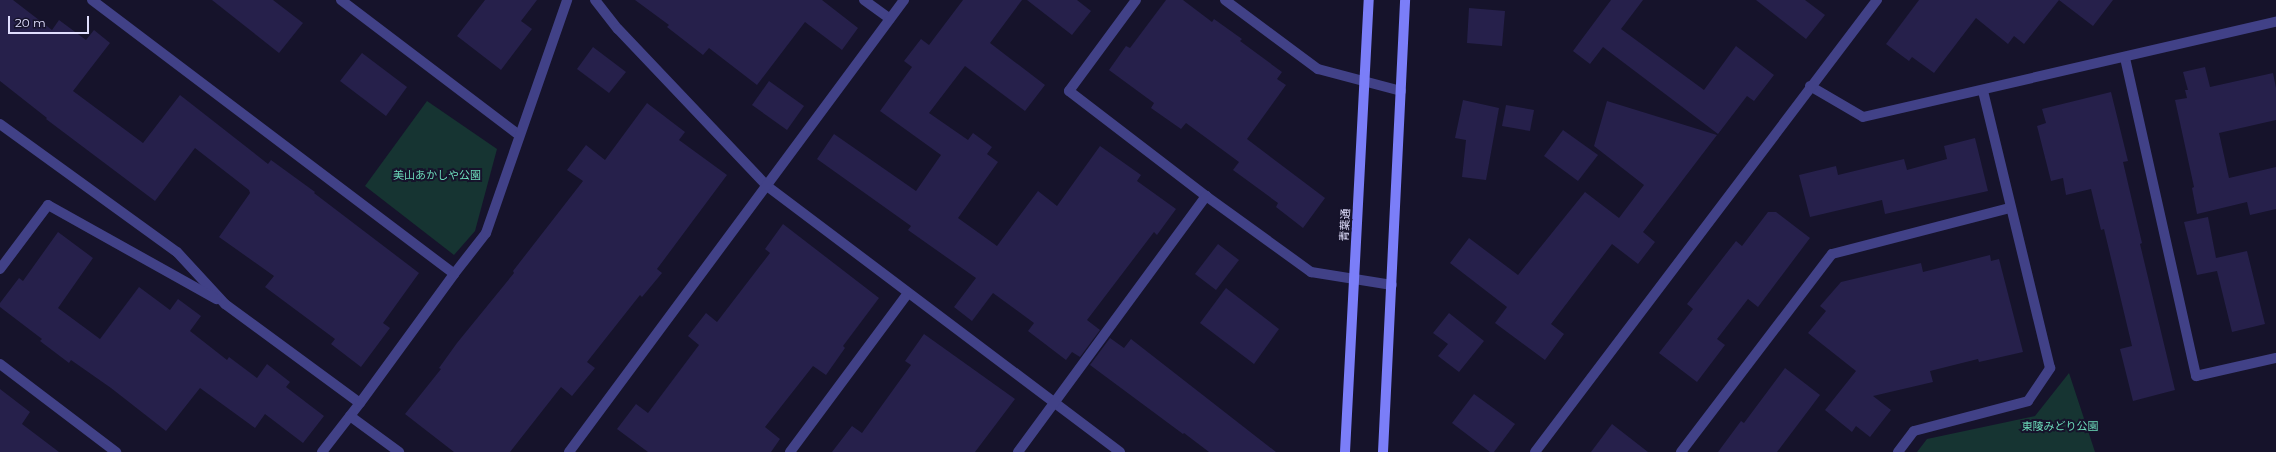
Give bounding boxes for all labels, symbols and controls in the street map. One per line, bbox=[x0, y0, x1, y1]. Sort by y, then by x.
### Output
scale bar bbox=[10, 8, 91, 34]
text: 20 m bbox=[15, 15, 46, 30]
park label: 美山あかしや公園 bbox=[393, 168, 481, 182]
street label: 青葉通 bbox=[1338, 208, 1352, 242]
park label: 東陵みどり公園 bbox=[2022, 419, 2098, 433]

